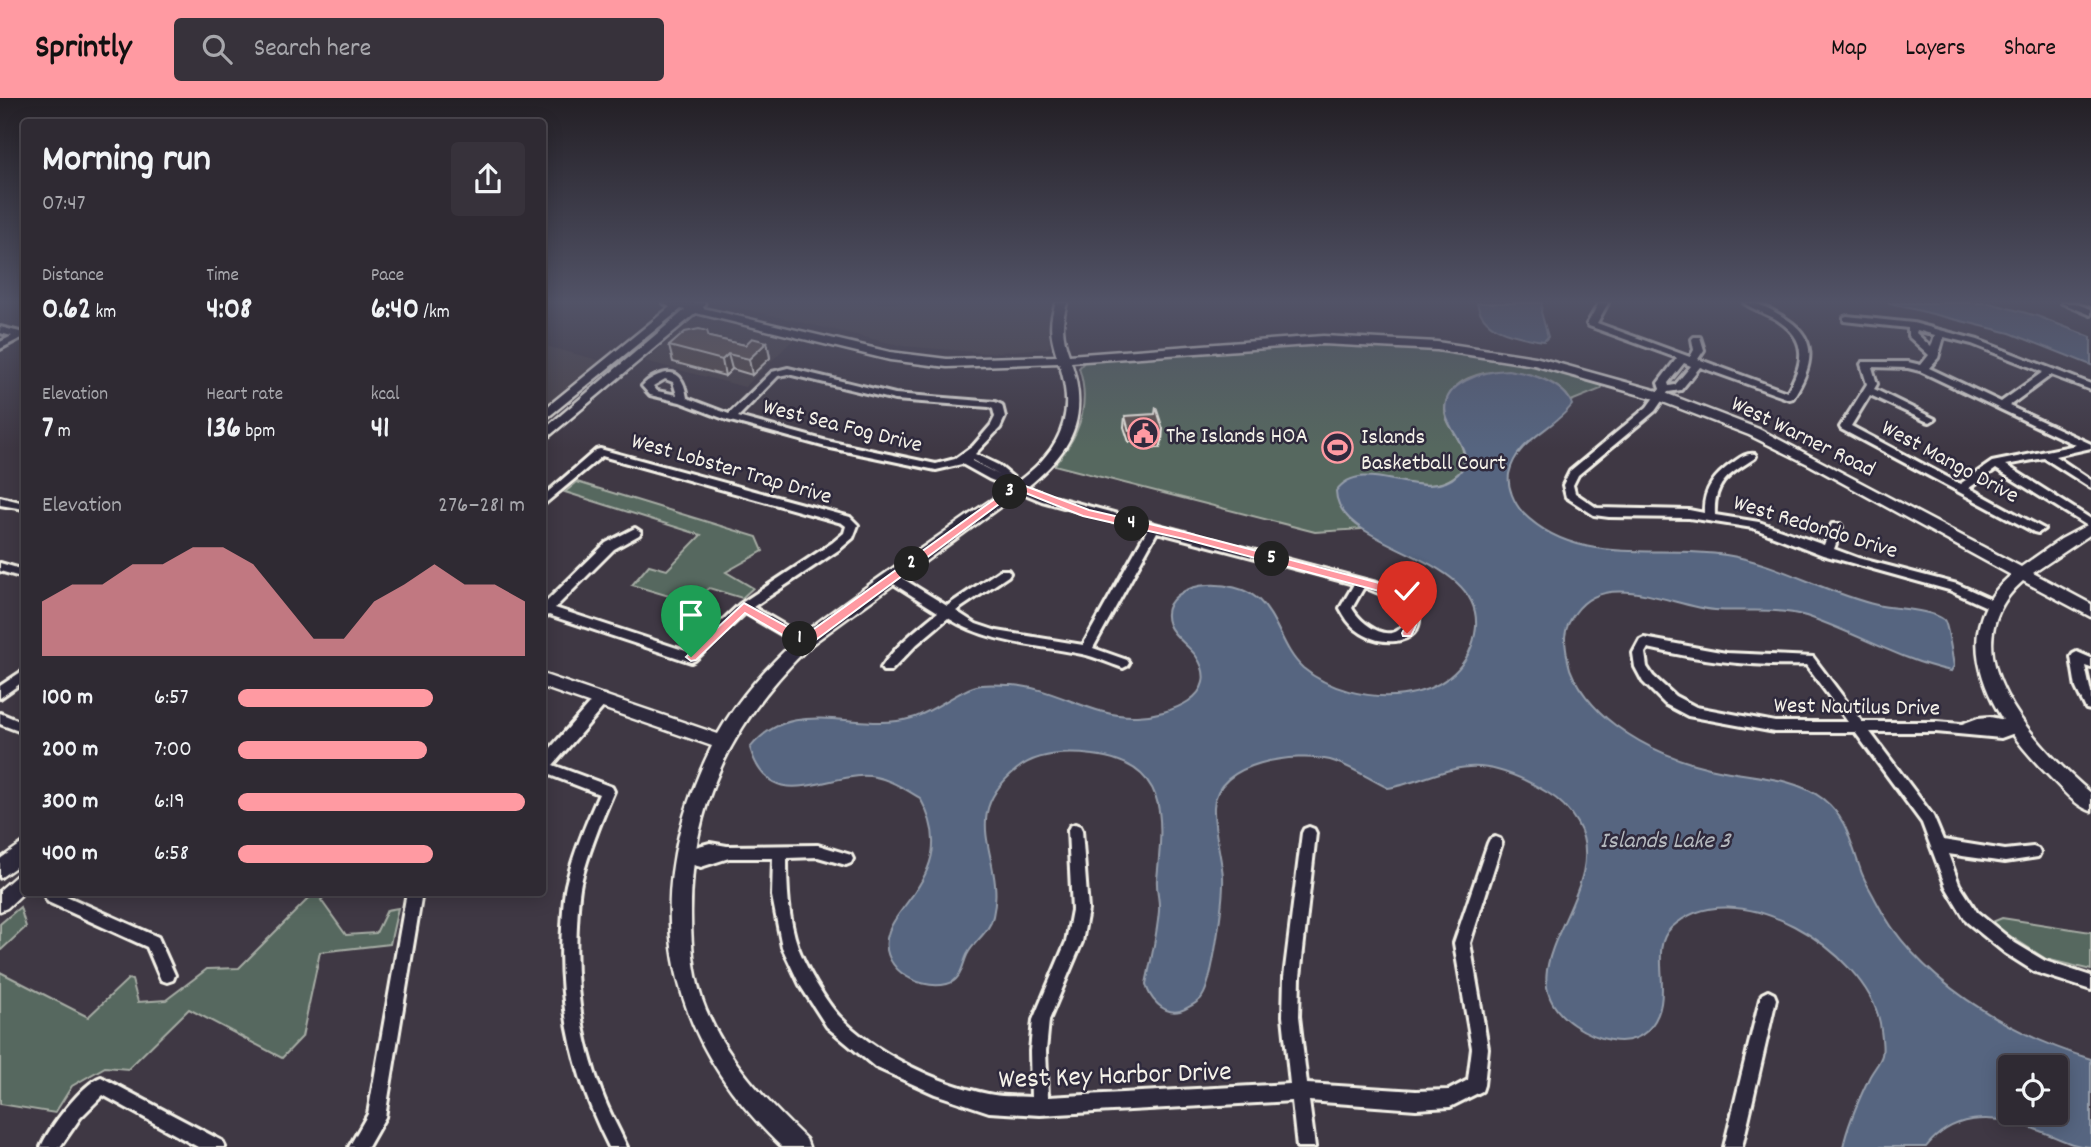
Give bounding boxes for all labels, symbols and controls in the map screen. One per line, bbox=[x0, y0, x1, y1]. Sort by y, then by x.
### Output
search box bbox=[174, 18, 664, 81]
text: Sprintly bbox=[35, 26, 132, 73]
icon: search bbox=[198, 30, 236, 68]
text: Search here bbox=[254, 31, 371, 68]
text: Map bbox=[1831, 32, 1867, 66]
text: Layers bbox=[1905, 32, 1966, 66]
text: Share bbox=[2004, 32, 2056, 66]
text: Morning run bbox=[42, 134, 211, 189]
button: share bbox=[451, 142, 525, 216]
text: 07:47 bbox=[42, 188, 86, 221]
text: Distance bbox=[42, 263, 104, 290]
text: Time bbox=[206, 263, 239, 290]
text: Pace bbox=[371, 263, 404, 290]
text: 0.62 bbox=[42, 290, 91, 333]
text: 4:08 bbox=[206, 290, 252, 333]
text: 6:40 bbox=[371, 290, 419, 333]
text: km bbox=[91, 300, 116, 327]
text: /km bbox=[419, 300, 450, 327]
text: Elevation bbox=[42, 382, 108, 409]
text: Heart rate bbox=[206, 382, 283, 409]
text: kcal bbox=[371, 382, 400, 409]
street label: West Warner Road bbox=[1725, 389, 1880, 487]
street label: West Sea Fog Drive bbox=[759, 392, 925, 463]
text: 7 bbox=[42, 409, 54, 452]
text: 136 bbox=[206, 409, 241, 452]
text: 41 bbox=[371, 409, 390, 452]
street label: West Mango Drive bbox=[1875, 413, 2024, 513]
public building icon: The Islands HOA bbox=[1126, 417, 1160, 451]
text: m bbox=[54, 419, 71, 446]
text: bpm bbox=[241, 419, 275, 446]
place label: The Islands HOA bbox=[1166, 421, 1308, 454]
place label: Islands Basketball Court bbox=[1361, 422, 1506, 481]
street label: West Lobster Trap Drive bbox=[627, 426, 835, 515]
sports icon: Islands Basketball Court bbox=[1321, 431, 1355, 465]
pin: 3 bbox=[992, 474, 1028, 510]
text: 3 bbox=[1005, 478, 1014, 505]
street label: West Redondo Drive bbox=[1729, 488, 1901, 569]
text: Elevation bbox=[42, 490, 122, 523]
text: 276–281 m bbox=[438, 490, 525, 523]
pin: 4 bbox=[1114, 506, 1150, 542]
text: 4 bbox=[1128, 510, 1135, 537]
pin: 5 bbox=[1254, 542, 1290, 576]
text: 5 bbox=[1267, 545, 1276, 572]
pin: 2 bbox=[894, 546, 930, 582]
text: 2 bbox=[907, 550, 916, 577]
pin bbox=[1377, 561, 1437, 633]
icon: check bbox=[1388, 572, 1426, 610]
pin bbox=[661, 585, 721, 657]
icon: arrive bbox=[672, 596, 710, 634]
pin: 1 bbox=[782, 622, 818, 656]
text: 1 bbox=[797, 625, 802, 652]
text: 100 m bbox=[42, 682, 93, 715]
text: 6:57 bbox=[154, 682, 189, 715]
street label: West Nautilus Drive bbox=[1774, 691, 1940, 726]
text: 200 m bbox=[42, 734, 98, 767]
text: 7:00 bbox=[154, 734, 192, 767]
text: 300 m bbox=[42, 786, 98, 819]
text: 6:19 bbox=[154, 786, 185, 819]
water label: Islands Lake 3 bbox=[1600, 825, 1732, 859]
text: 400 m bbox=[42, 838, 98, 871]
text: 6:58 bbox=[154, 838, 189, 871]
street label: West Key Harbor Drive bbox=[998, 1054, 1232, 1102]
map controls bbox=[1998, 1055, 2068, 1125]
button: locate bbox=[1998, 1055, 2068, 1125]

